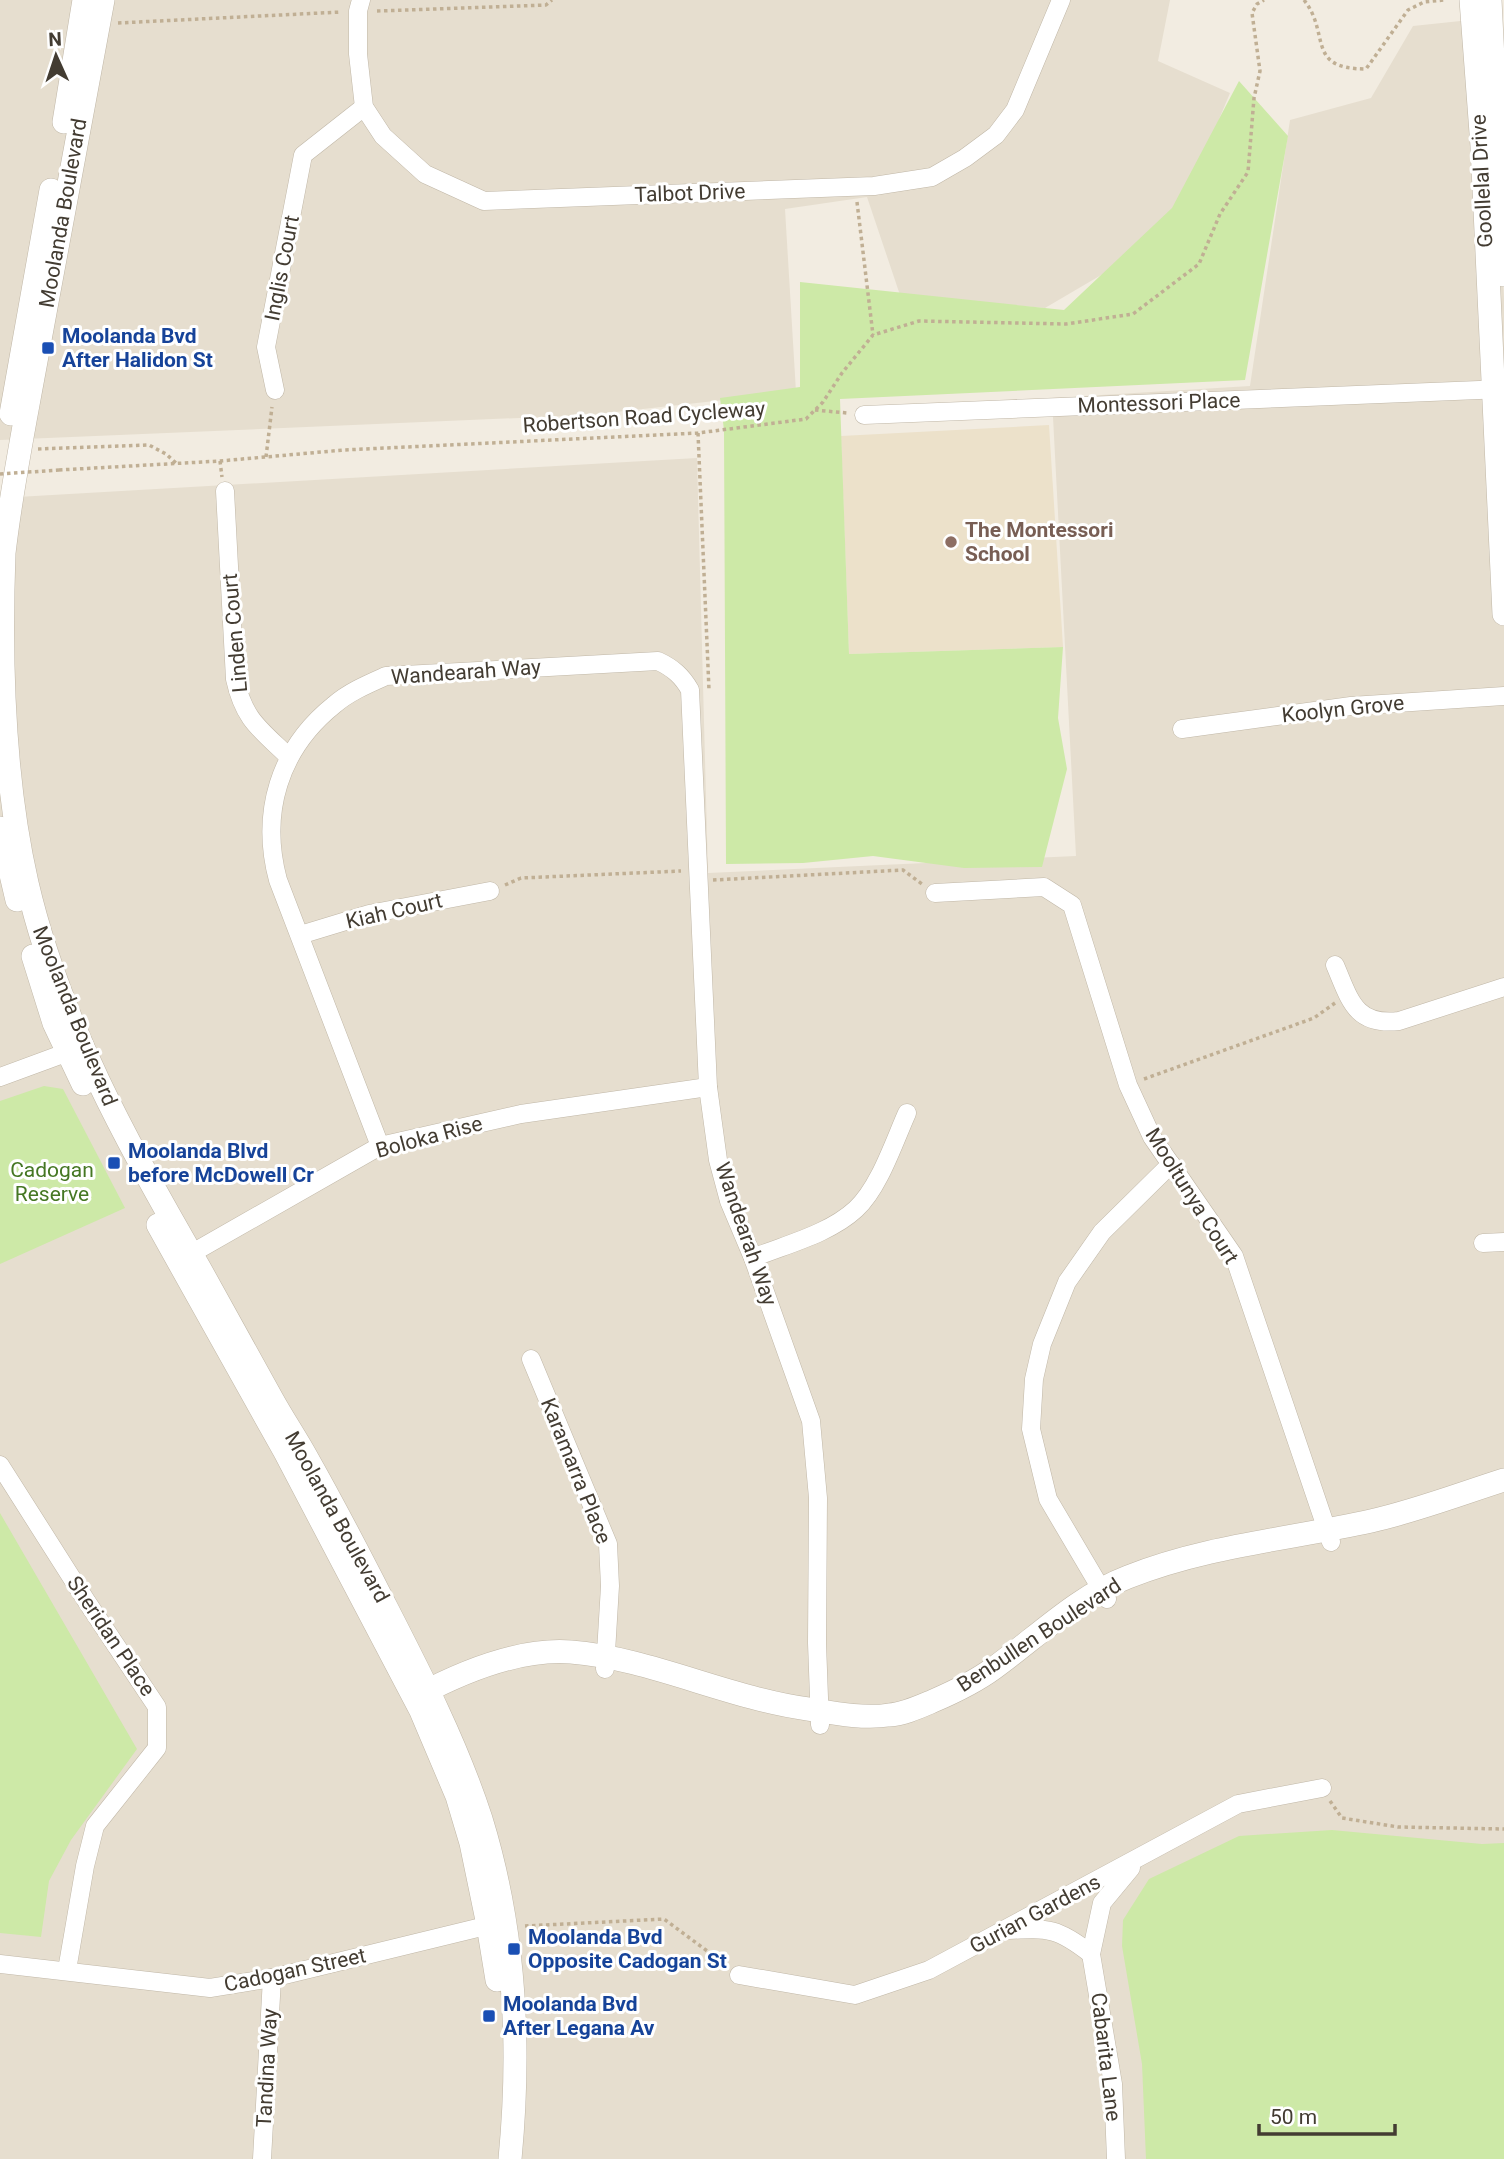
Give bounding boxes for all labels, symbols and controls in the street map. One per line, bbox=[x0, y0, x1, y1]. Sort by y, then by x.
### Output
north arrow bbox=[21, 21, 91, 91]
text: N bbox=[48, 28, 62, 51]
street label: Goollelal Drive bbox=[1467, 114, 1497, 248]
street label: Moolanda Boulevard bbox=[35, 116, 91, 310]
street label: Talbot Drive bbox=[634, 179, 746, 207]
street label: Inglis Court bbox=[260, 213, 304, 323]
place label: Moolanda Bvd After Halidon St bbox=[62, 324, 213, 372]
marker: Moolanda Bvd After Halidon St bbox=[40, 340, 56, 356]
street label: Montessori Place bbox=[1077, 388, 1241, 418]
street label: Robertson Road Cycleway bbox=[522, 397, 766, 437]
place label: The Montessori School bbox=[965, 518, 1113, 566]
marker: The Montessori School bbox=[943, 534, 959, 550]
street label: Linden Court bbox=[218, 572, 252, 694]
street label: Wandearah Way bbox=[390, 655, 542, 689]
street label: Koolyn Grove bbox=[1281, 691, 1405, 727]
street label: Kiah Court bbox=[343, 888, 445, 934]
street label: Moolanda Boulevard bbox=[28, 923, 122, 1109]
street label: Boloka Rise bbox=[373, 1111, 485, 1163]
street label: Mooltunya Court bbox=[1141, 1124, 1243, 1268]
place label: Moolanda Blvd before McDowell Cr bbox=[128, 1139, 314, 1187]
marker: Moolanda Blvd before McDowell Cr bbox=[106, 1155, 122, 1171]
park label: Cadogan Reserve bbox=[10, 1158, 94, 1206]
street label: Wandearah Way bbox=[710, 1159, 782, 1309]
street label: Karamarra Place bbox=[536, 1395, 616, 1547]
street label: Moolanda Boulevard bbox=[280, 1427, 394, 1607]
street label: Sheridan Place bbox=[62, 1572, 160, 1700]
street label: Benbullen Boulevard bbox=[953, 1573, 1125, 1697]
street label: Gurian Gardens bbox=[966, 1870, 1104, 1958]
place label: Moolanda Bvd Opposite Cadogan St bbox=[528, 1925, 727, 1973]
marker: Moolanda Bvd Opposite Cadogan St bbox=[506, 1941, 522, 1957]
street label: Cadogan Street bbox=[222, 1943, 368, 1997]
street label: Cabarita Lane bbox=[1086, 1991, 1126, 2123]
place label: Moolanda Bvd After Legana Av bbox=[503, 1992, 655, 2040]
street label: Tandina Way bbox=[252, 2008, 282, 2128]
marker: Moolanda Bvd After Legana Av bbox=[481, 2008, 497, 2024]
scale bar bbox=[1259, 2092, 1396, 2136]
text: 50 m bbox=[1270, 2105, 1317, 2129]

